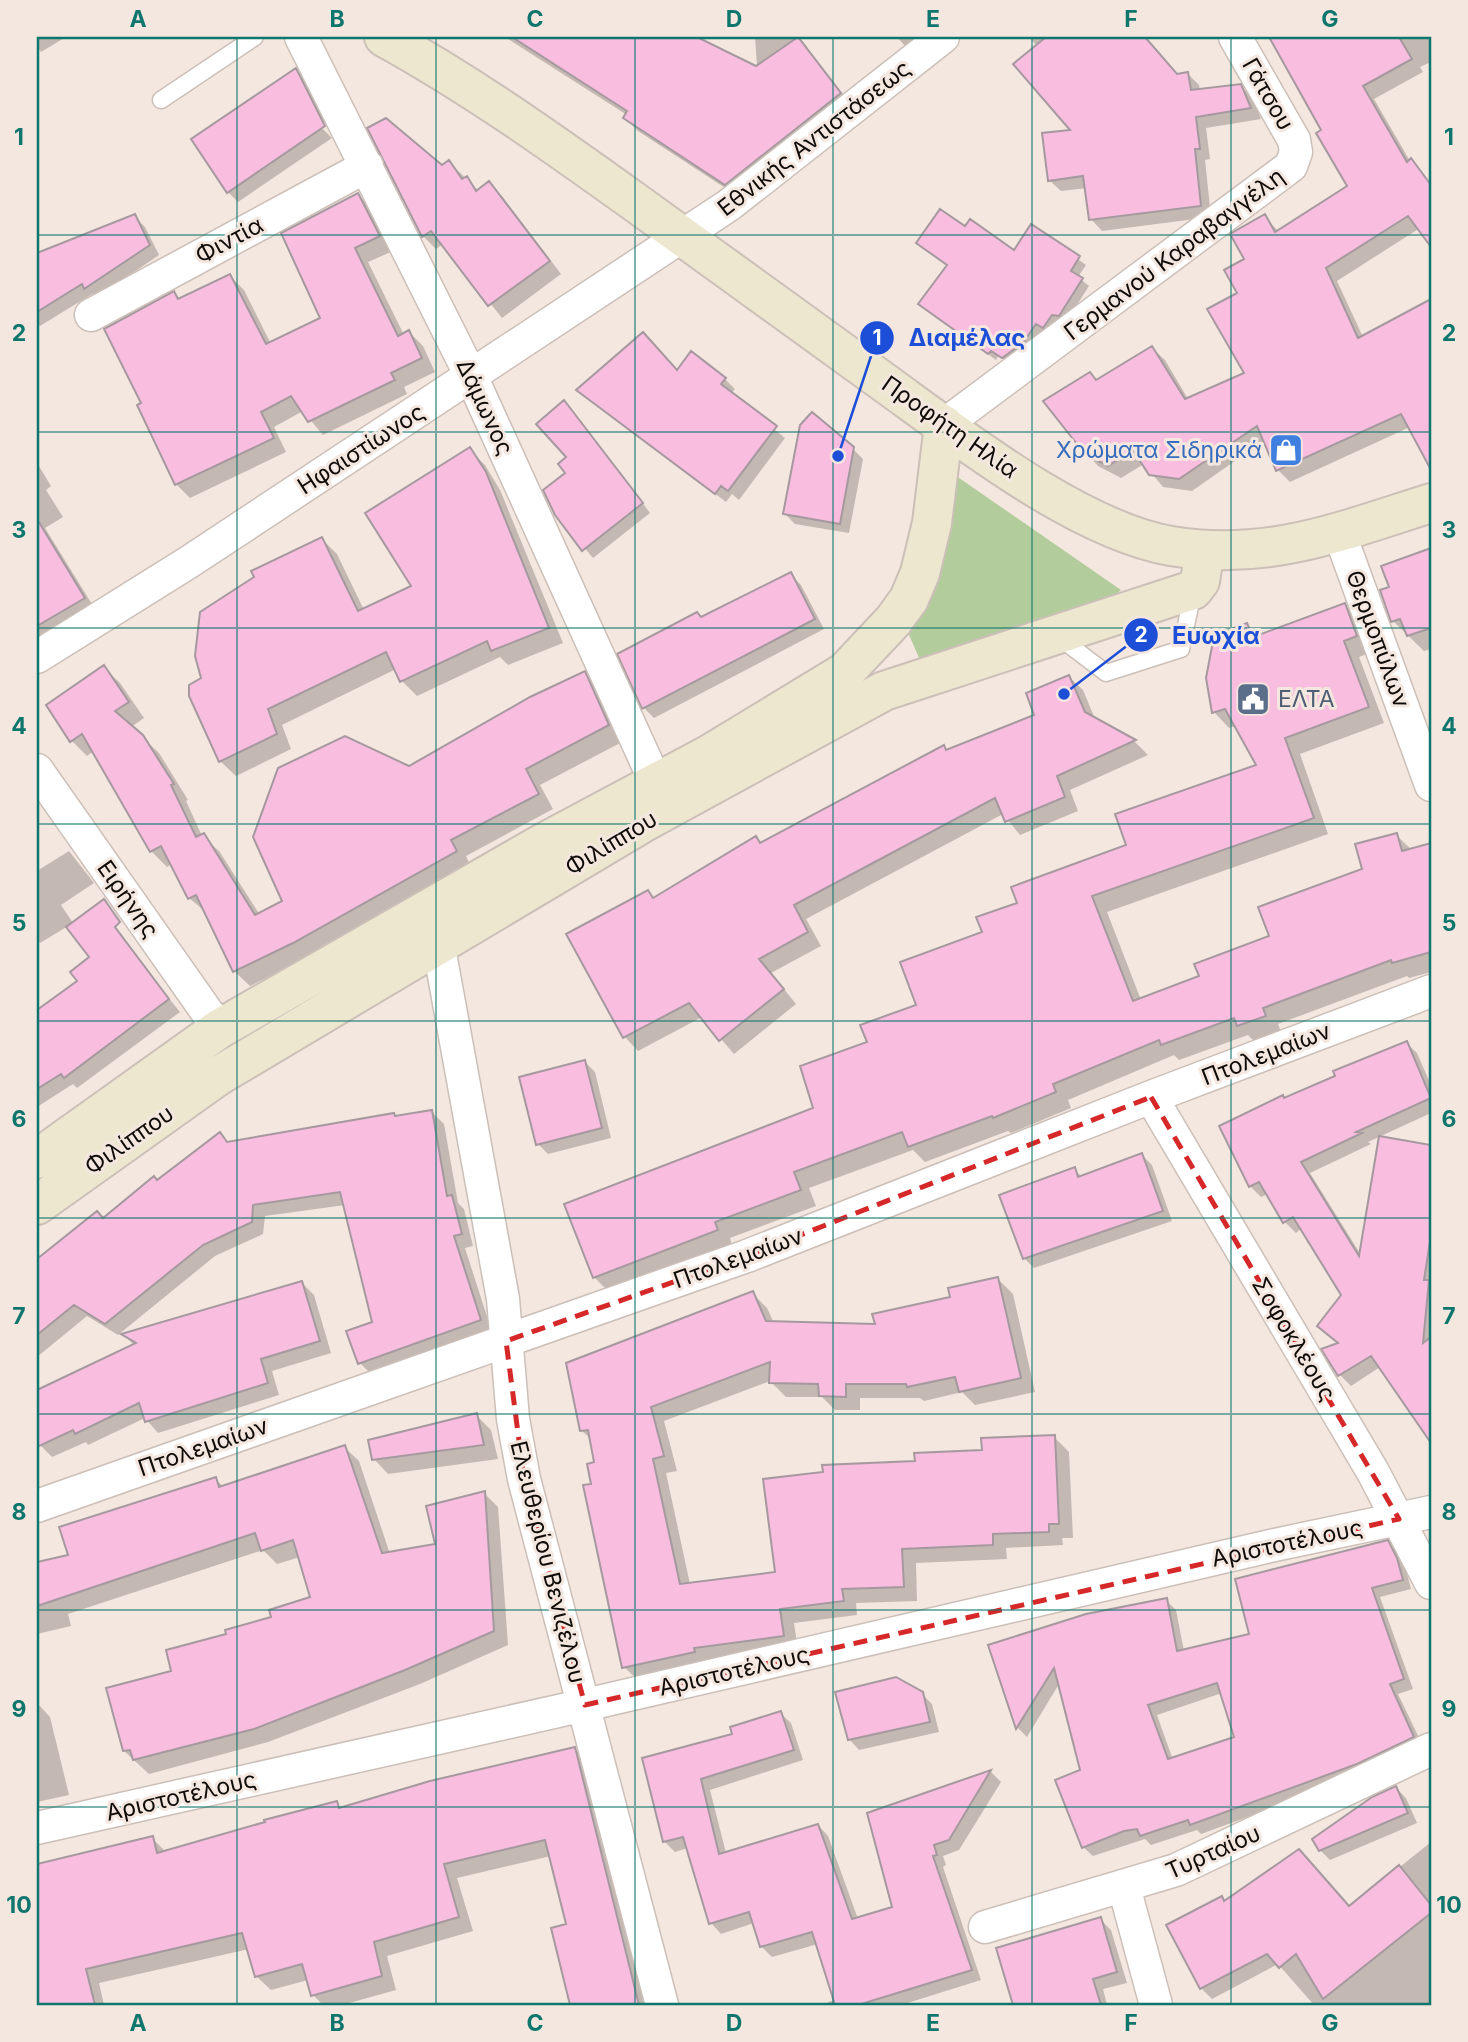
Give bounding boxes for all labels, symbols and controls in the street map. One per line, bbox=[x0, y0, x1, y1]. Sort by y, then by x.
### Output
text: A bbox=[129, 5, 147, 33]
text: B bbox=[329, 5, 345, 33]
text: C bbox=[526, 5, 544, 33]
text: D bbox=[726, 5, 742, 33]
text: E bbox=[926, 5, 940, 33]
text: F bbox=[1124, 5, 1138, 33]
text: G bbox=[1321, 5, 1339, 33]
street label: Γάτσου bbox=[1236, 53, 1300, 135]
street label: Εθνικής Αντιστάσεως bbox=[712, 54, 916, 222]
text: 1 bbox=[14, 123, 24, 151]
text: 1 bbox=[1444, 123, 1454, 151]
street label: Γερμανού Καραβαγγέλη bbox=[1058, 162, 1290, 346]
street label: Φιντία bbox=[190, 211, 268, 269]
callout: Διαμέλας bbox=[860, 315, 1040, 360]
text: 2 bbox=[12, 319, 26, 347]
text: 2 bbox=[1442, 319, 1456, 347]
text: Διαμέλας bbox=[909, 323, 1025, 352]
text: 1 bbox=[872, 325, 882, 350]
street label: Δάμωνος bbox=[451, 354, 519, 460]
street label: Προφήτη Ηλία bbox=[877, 370, 1023, 484]
street label: Ηφαιστίωνος bbox=[292, 398, 430, 500]
shop icon: Χρώματα Σιδηρικά bbox=[1267, 431, 1305, 469]
place label: Χρώματα Σιδηρικά bbox=[1056, 436, 1262, 464]
text: 3 bbox=[12, 516, 26, 544]
text: 3 bbox=[1442, 516, 1456, 544]
street label: Θερμοπύλων bbox=[1340, 566, 1416, 712]
callout: Ευωχία bbox=[1123, 613, 1274, 658]
text: Ευωχία bbox=[1172, 621, 1260, 650]
text: 2 bbox=[1134, 622, 1148, 647]
public building icon: ΕΛΤΑ bbox=[1234, 680, 1272, 718]
place label: ΕΛΤΑ bbox=[1278, 685, 1335, 713]
text: 4 bbox=[11, 712, 27, 740]
text: 4 bbox=[1441, 712, 1457, 740]
street label: Φιλίππου bbox=[560, 805, 662, 881]
street label: Ειρήνης bbox=[91, 855, 165, 943]
text: 5 bbox=[12, 909, 26, 937]
text: 5 bbox=[1442, 909, 1456, 937]
street label: Πτολεμαίων bbox=[1198, 1017, 1334, 1091]
street label: Φιλίππου bbox=[79, 1099, 179, 1181]
text: 6 bbox=[12, 1105, 26, 1133]
text: 6 bbox=[1442, 1105, 1456, 1133]
street label: Πτολεμαίων bbox=[669, 1222, 807, 1294]
street label: Σοφοκλέους bbox=[1246, 1272, 1342, 1406]
text: 7 bbox=[12, 1302, 26, 1330]
text: 7 bbox=[1442, 1302, 1456, 1330]
street label: Πτολεμαίων bbox=[134, 1412, 272, 1482]
street label: Ελευθερίου Βενιζέλου bbox=[504, 1438, 592, 1686]
text: 8 bbox=[12, 1498, 26, 1526]
text: 8 bbox=[1442, 1498, 1456, 1526]
street label: Αριστοτέλους bbox=[1209, 1513, 1365, 1573]
street label: Αριστοτέλους bbox=[656, 1640, 812, 1702]
text: 9 bbox=[12, 1695, 26, 1723]
text: 9 bbox=[1442, 1695, 1456, 1723]
street label: Αριστοτέλους bbox=[103, 1765, 259, 1827]
street label: Τυρταίου bbox=[1161, 1819, 1265, 1885]
text: 10 bbox=[6, 1891, 32, 1919]
text: 10 bbox=[1436, 1891, 1462, 1919]
text: A bbox=[129, 2009, 147, 2037]
text: B bbox=[329, 2009, 345, 2037]
text: C bbox=[526, 2009, 544, 2037]
text: D bbox=[726, 2009, 742, 2037]
text: E bbox=[926, 2009, 940, 2037]
text: F bbox=[1124, 2009, 1138, 2037]
text: G bbox=[1321, 2009, 1339, 2037]

